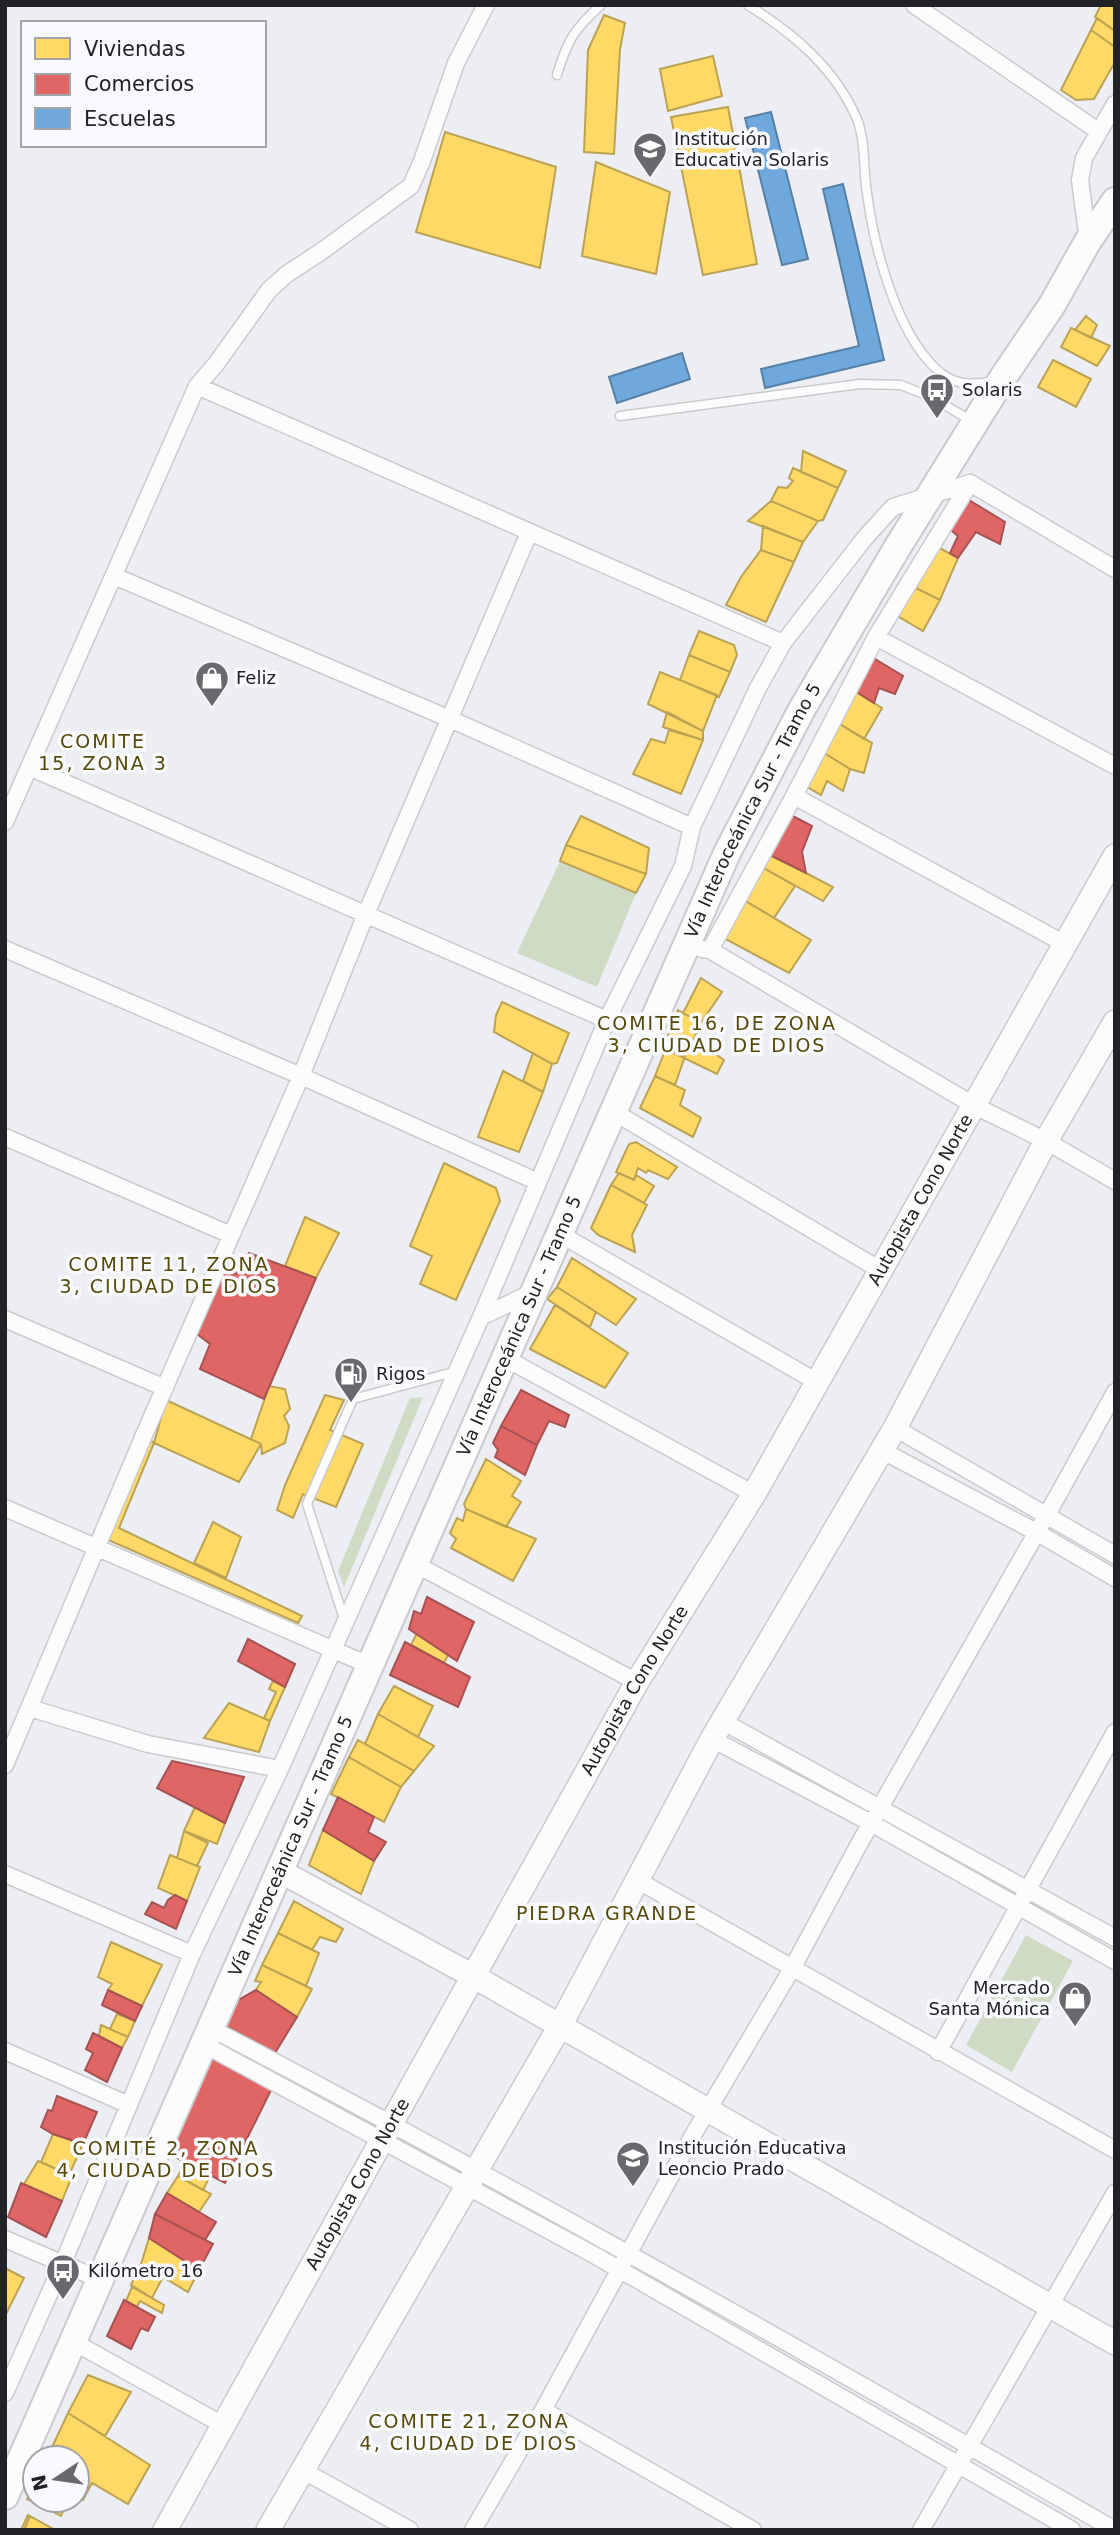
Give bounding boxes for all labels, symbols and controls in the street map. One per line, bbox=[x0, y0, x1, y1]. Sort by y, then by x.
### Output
legend bbox=[21, 21, 266, 147]
text: Viviendas bbox=[84, 37, 185, 61]
text: Comercios bbox=[84, 72, 194, 96]
text: Escuelas bbox=[84, 107, 176, 131]
place label: Institución Educativa Solaris bbox=[674, 128, 829, 170]
school or university icon: Institución Educativa Solaris bbox=[631, 130, 669, 179]
bus stop icon: Solaris bbox=[918, 371, 956, 420]
place label: Solaris bbox=[962, 379, 1022, 400]
shop icon: Feliz bbox=[193, 659, 231, 708]
place label: Feliz bbox=[236, 667, 276, 688]
street label: Vía Interoceánica Sur - Tramo 5 bbox=[680, 679, 825, 941]
district label: COMITE 15, ZONA 3 bbox=[38, 730, 168, 774]
district label: COMITE 16, DE ZONA 3, CIUDAD DE DIOS bbox=[597, 1012, 837, 1056]
street label: Autopista Cono Norte bbox=[863, 1110, 977, 1289]
street label: Vía Interoceánica Sur - Tramo 5 bbox=[452, 1192, 585, 1460]
district label: COMITE 11, ZONA 3, CIUDAD DE DIOS bbox=[60, 1253, 278, 1297]
fuel station icon: Rigos bbox=[332, 1355, 370, 1404]
place label: Rigos bbox=[376, 1363, 425, 1384]
street label: Autopista Cono Norte bbox=[576, 1601, 692, 1779]
street label: Vía Interoceánica Sur - Tramo 5 bbox=[224, 1712, 357, 1980]
district label: PIEDRA GRANDE bbox=[516, 1902, 698, 1924]
place label: Mercado Santa Mónica bbox=[928, 1977, 1050, 2019]
shop icon: Mercado Santa Mónica bbox=[1056, 1979, 1094, 2028]
street label: Autopista Cono Norte bbox=[301, 2094, 413, 2273]
district label: COMITÉ 2, ZONA 4, CIUDAD DE DIOS bbox=[57, 2137, 275, 2181]
place label: Institución Educativa Leoncio Prado bbox=[658, 2137, 847, 2179]
school or university icon: Institución Educativa Leoncio Prado bbox=[614, 2139, 652, 2188]
bus stop icon: Kilómetro 16 bbox=[44, 2252, 82, 2301]
place label: Kilómetro 16 bbox=[88, 2260, 203, 2281]
district label: COMITE 21, ZONA 4, CIUDAD DE DIOS bbox=[360, 2410, 578, 2454]
north arrow bbox=[21, 2444, 91, 2514]
text: N bbox=[27, 2473, 52, 2493]

